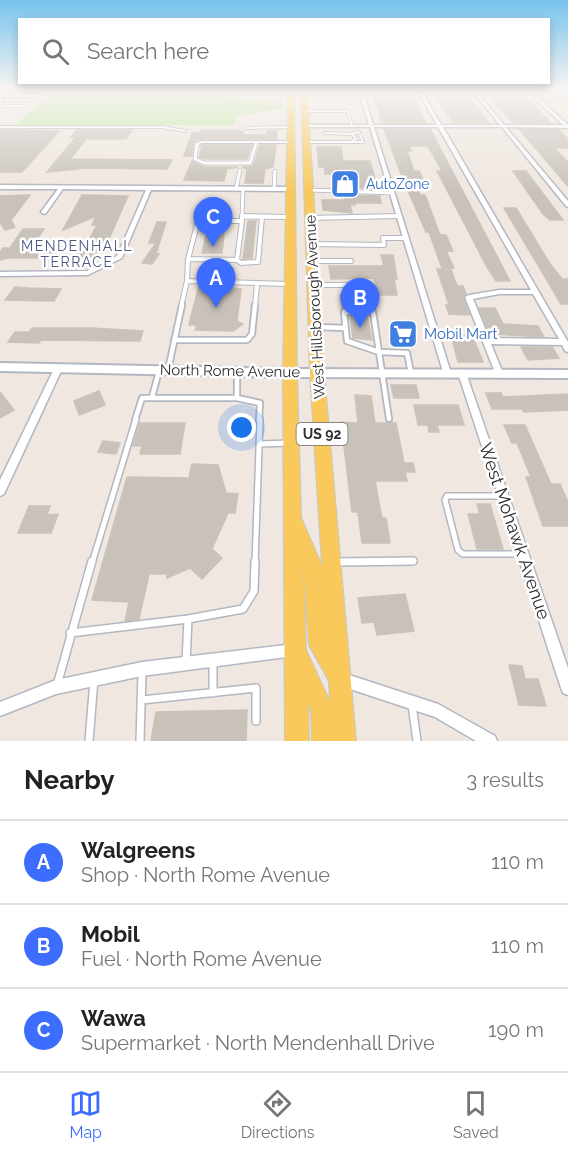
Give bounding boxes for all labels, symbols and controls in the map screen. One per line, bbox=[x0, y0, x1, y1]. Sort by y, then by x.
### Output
search box bbox=[18, 18, 550, 84]
icon: search bbox=[39, 35, 72, 68]
text: Search here bbox=[87, 38, 209, 64]
shop icon: AutoZone bbox=[329, 168, 361, 200]
place label: AutoZone bbox=[366, 176, 430, 192]
pin: C bbox=[194, 198, 232, 247]
street label: West Hillsborough Avenue bbox=[301, 214, 329, 400]
district label: MENDENHALL TERRACE bbox=[21, 238, 133, 270]
pin: A bbox=[196, 258, 236, 308]
pin: B bbox=[340, 278, 380, 328]
supermarket icon: Mobil Mart bbox=[387, 318, 419, 350]
place label: Mobil Mart bbox=[424, 325, 497, 343]
street label: North Rome Avenue bbox=[160, 361, 300, 381]
your location bbox=[227, 413, 256, 442]
road number: US 92 bbox=[296, 423, 348, 445]
street label: West Mohawk Avenue bbox=[475, 440, 555, 622]
text: Nearby bbox=[24, 765, 114, 795]
text: 3 results bbox=[466, 768, 544, 792]
text: Walgreens bbox=[81, 837, 195, 863]
text: A bbox=[37, 850, 50, 874]
text: 110 m bbox=[491, 850, 544, 874]
text: Shop · North Rome Avenue bbox=[81, 863, 330, 887]
text: Mobil bbox=[81, 921, 140, 947]
text: B bbox=[37, 934, 50, 958]
text: 110 m bbox=[491, 934, 544, 958]
text: Fuel · North Rome Avenue bbox=[81, 947, 322, 971]
text: Wawa bbox=[81, 1005, 146, 1031]
text: C bbox=[37, 1018, 50, 1042]
text: 190 m bbox=[488, 1018, 544, 1042]
text: Supermarket · North Mendenhall Drive bbox=[81, 1031, 435, 1055]
tab: Map bbox=[69, 1087, 102, 1142]
tab: Directions bbox=[241, 1087, 315, 1142]
tab: Saved bbox=[453, 1087, 499, 1142]

